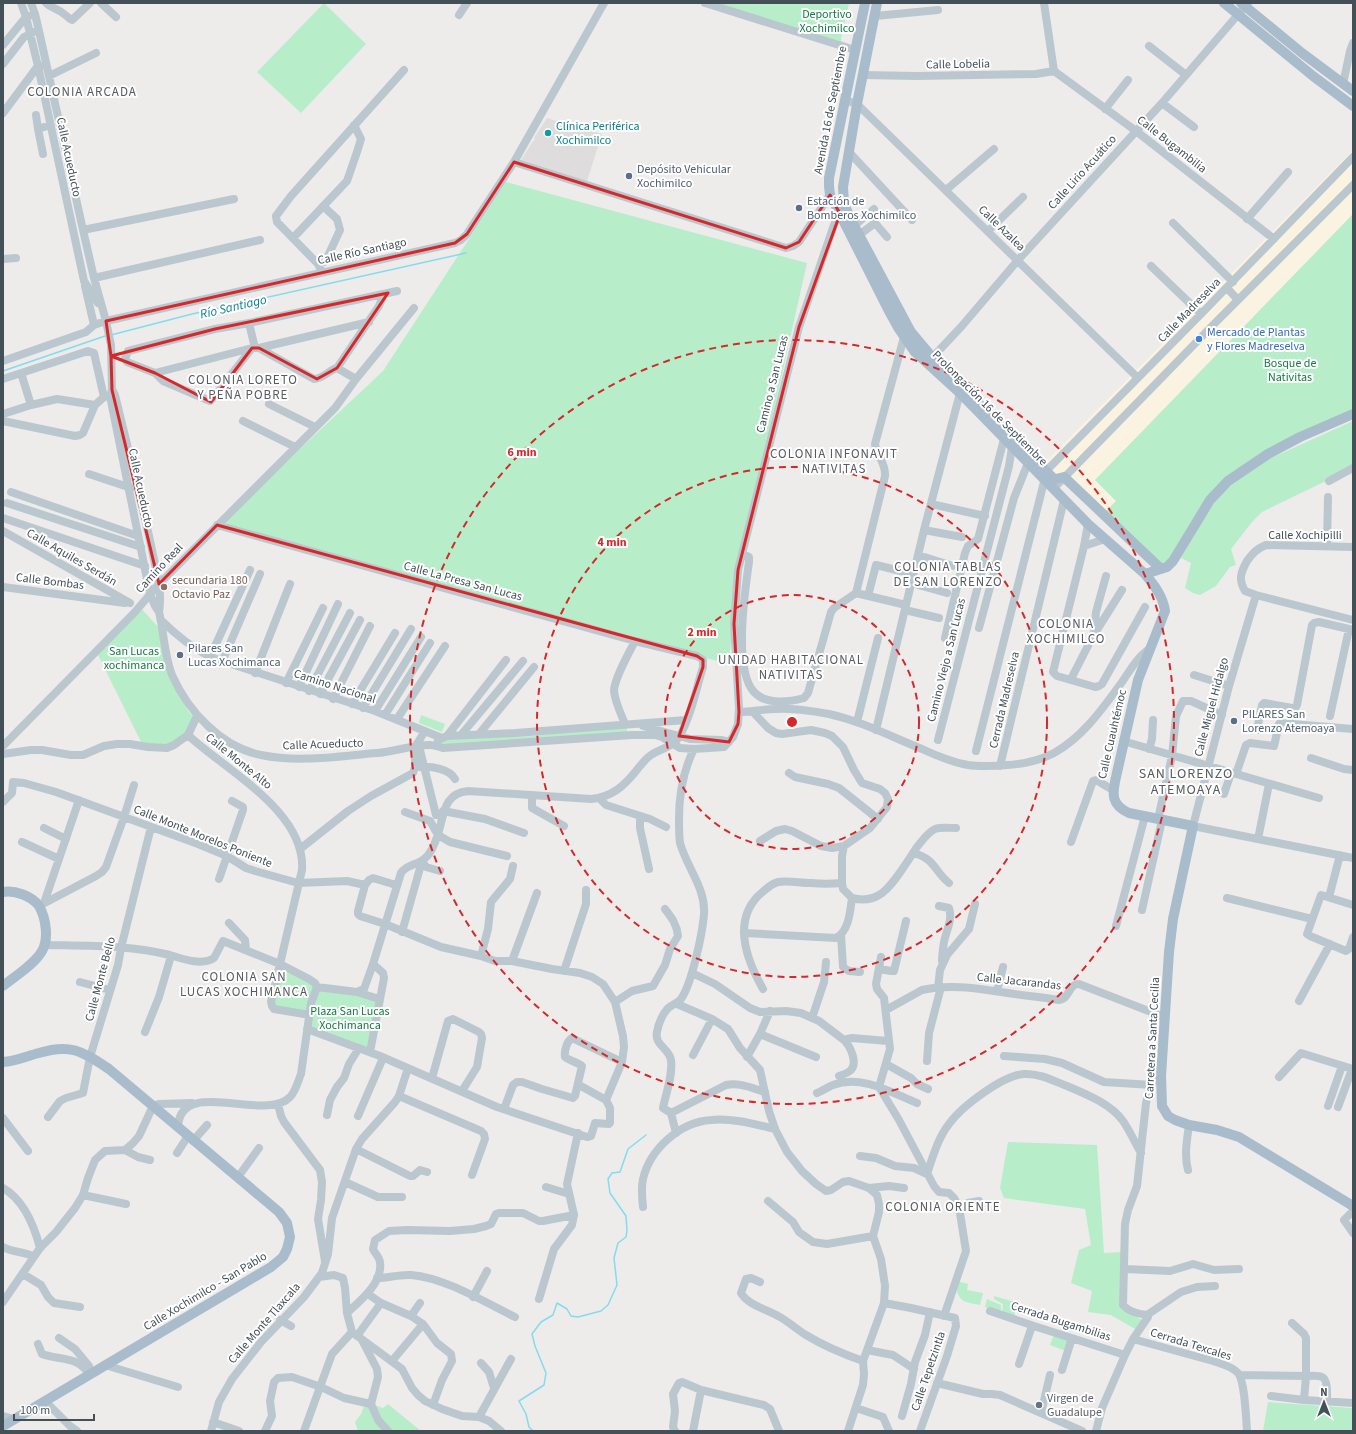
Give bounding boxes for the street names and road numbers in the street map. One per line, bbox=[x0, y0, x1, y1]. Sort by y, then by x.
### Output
street label: Avenida 16 de Septiembre bbox=[810, 44, 851, 176]
street label: Calle Lobelia bbox=[926, 55, 990, 74]
street label: Calle Bugambilia bbox=[1133, 112, 1210, 177]
street label: Calle Acueducto bbox=[52, 116, 85, 198]
street label: Calle Lirio Acuático bbox=[1044, 131, 1121, 213]
street label: Calle Azalea bbox=[974, 202, 1029, 255]
street label: Calle Río Santiago bbox=[316, 234, 408, 269]
street label: Calle Madreselva bbox=[1154, 274, 1225, 347]
street label: Camino a San Lucas bbox=[752, 334, 793, 435]
street label: Prolongación 16 de Septiembre bbox=[928, 347, 1051, 470]
street label: Calle Acueducto bbox=[124, 447, 157, 529]
street label: Calle Aquiles Serdán bbox=[23, 525, 120, 590]
street label: Calle Xochipilli bbox=[1268, 527, 1342, 544]
street label: Camino Real bbox=[132, 540, 187, 597]
street label: Calle La Presa San Lucas bbox=[402, 557, 524, 605]
street label: Calle Bombas bbox=[15, 569, 85, 594]
street label: Camino Viejo a San Lucas bbox=[923, 597, 970, 724]
street label: Cerrada Madreselva bbox=[985, 650, 1024, 750]
street label: Calle Miguel Hidalgo bbox=[1190, 656, 1233, 759]
street label: Camino Nacional bbox=[291, 665, 378, 708]
street label: Calle Cuauhtémoc bbox=[1094, 687, 1131, 781]
street label: Calle Monte Alto bbox=[202, 729, 276, 794]
street label: Calle Acueducto bbox=[282, 735, 364, 754]
street label: Calle Monte Morelos Poniente bbox=[131, 801, 275, 872]
street label: Calle Monte Bello bbox=[81, 935, 120, 1023]
street label: Calle Jacarandas bbox=[976, 969, 1062, 994]
street label: Carretera a Santa Cecilia bbox=[1141, 977, 1164, 1099]
street label: Calle Xochimilco - San Pablo bbox=[140, 1248, 270, 1335]
street label: Calle Monte Tlaxcala bbox=[224, 1279, 304, 1368]
street label: Cerrada Bugambilias bbox=[1009, 1297, 1113, 1346]
street label: Cerrada Texcales bbox=[1148, 1324, 1234, 1365]
street label: Calle Tepetzintla bbox=[907, 1329, 950, 1413]

